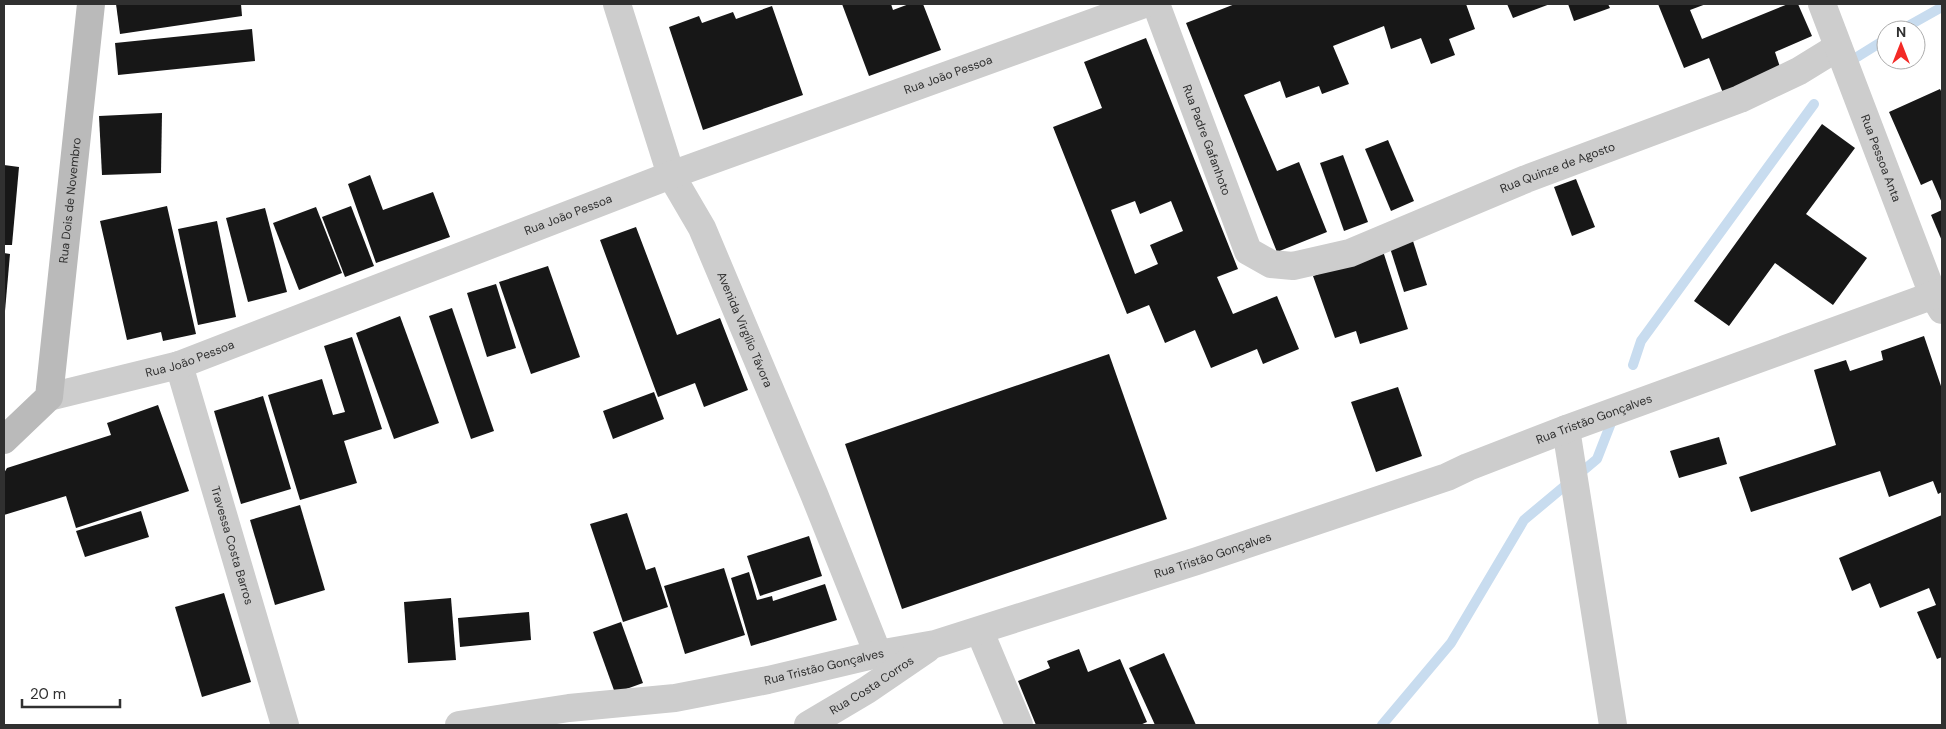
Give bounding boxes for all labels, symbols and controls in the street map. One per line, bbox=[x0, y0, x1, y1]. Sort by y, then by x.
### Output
north arrow bbox=[1876, 20, 1926, 70]
text: N bbox=[1896, 23, 1906, 41]
street label: Rua João Pessoa bbox=[902, 51, 995, 98]
street label: Rua Padre Gafanhoto bbox=[1179, 82, 1235, 198]
street label: Rua Pessoa Anta bbox=[1857, 112, 1905, 204]
street label: Rua Dois de Novembro bbox=[55, 137, 85, 264]
street label: Rua Quinze de Agosto bbox=[1498, 138, 1617, 197]
street label: Rua João Pessoa bbox=[522, 191, 614, 239]
street label: Avenida Virgílio Távora bbox=[713, 269, 776, 390]
street label: Rua João Pessoa bbox=[144, 336, 237, 381]
street label: Rua Tristão Gonçalves bbox=[1534, 390, 1654, 448]
street label: Travessa Costa Barros bbox=[207, 484, 257, 607]
street label: Rua Tristão Gonçalves bbox=[1152, 529, 1274, 582]
street label: Rua Tristão Gonçalves bbox=[763, 645, 885, 689]
street label: Rua Costa Corros bbox=[827, 652, 917, 718]
scale bar bbox=[22, 676, 120, 708]
text: 20 m bbox=[30, 684, 66, 704]

